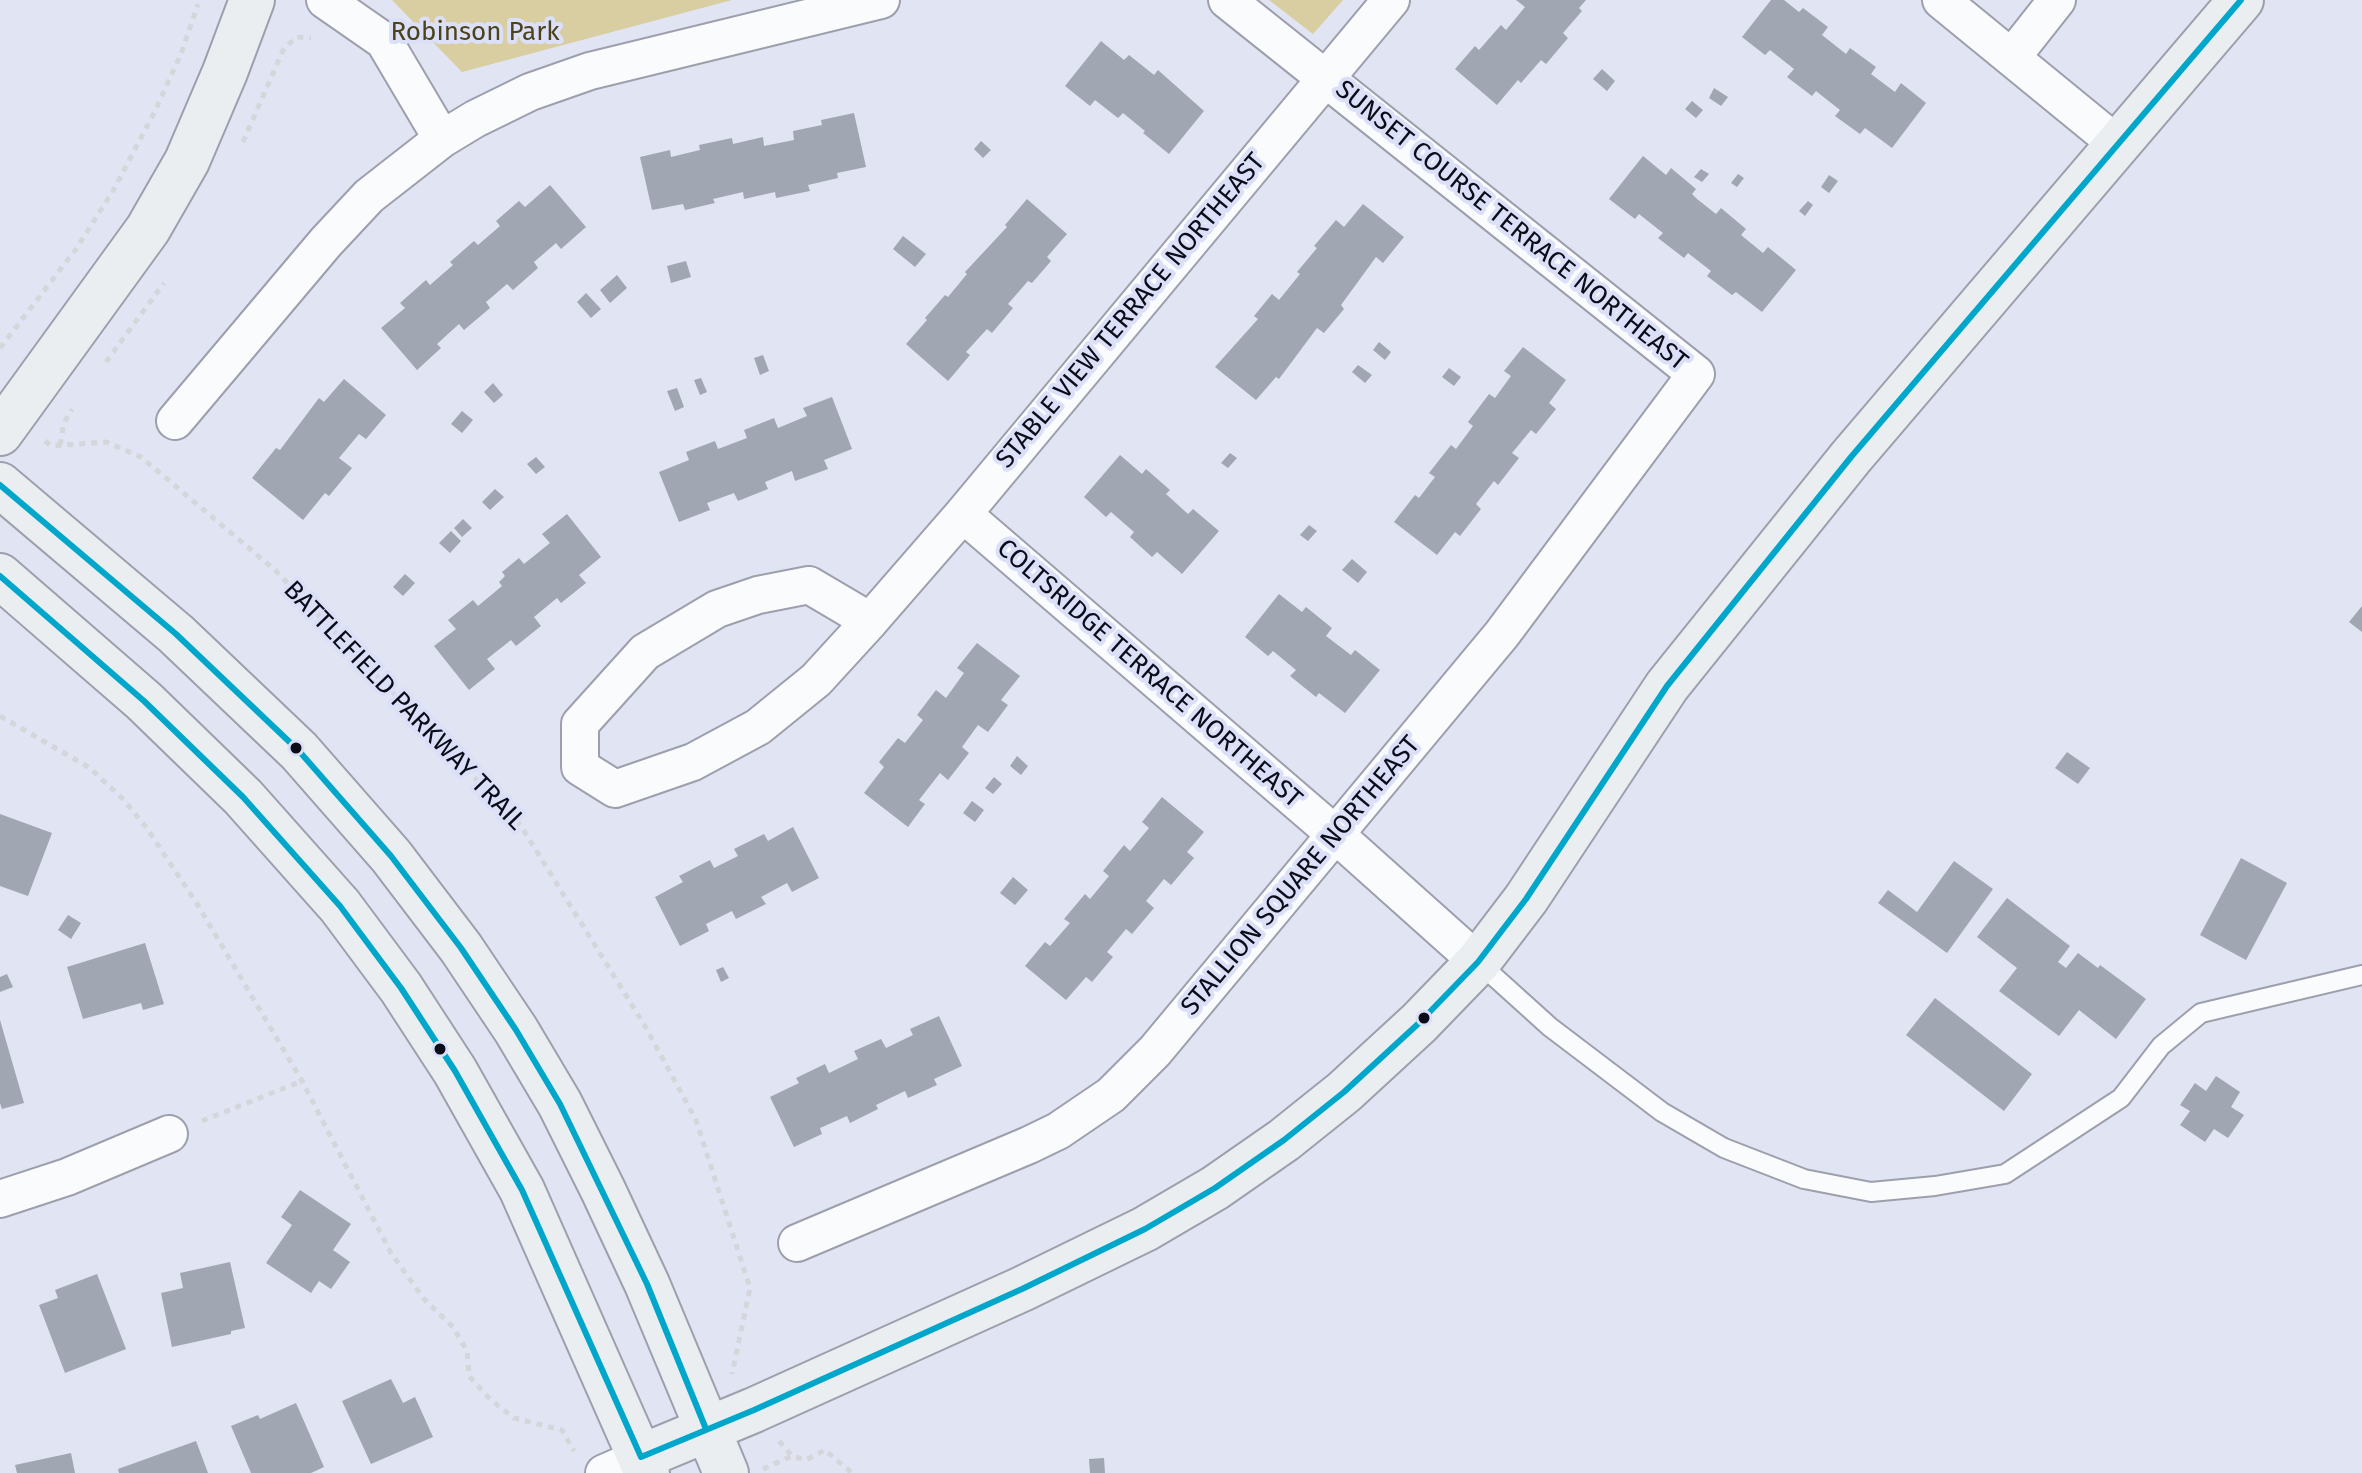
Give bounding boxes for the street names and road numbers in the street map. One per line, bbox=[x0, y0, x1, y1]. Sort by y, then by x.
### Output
street label: SUNSET COURSE TERRACE NORTHEAST bbox=[1329, 74, 1693, 378]
street label: STABLE VIEW TERRACE NORTHEAST bbox=[990, 147, 1272, 475]
street label: COLTSRIDGE TERRACE NORTHEAST bbox=[990, 533, 1308, 815]
street label: BATTLEFIELD PARKWAY TRAIL bbox=[277, 575, 531, 837]
street label: STALLION SQUARE NORTHEAST bbox=[1175, 730, 1427, 1022]

